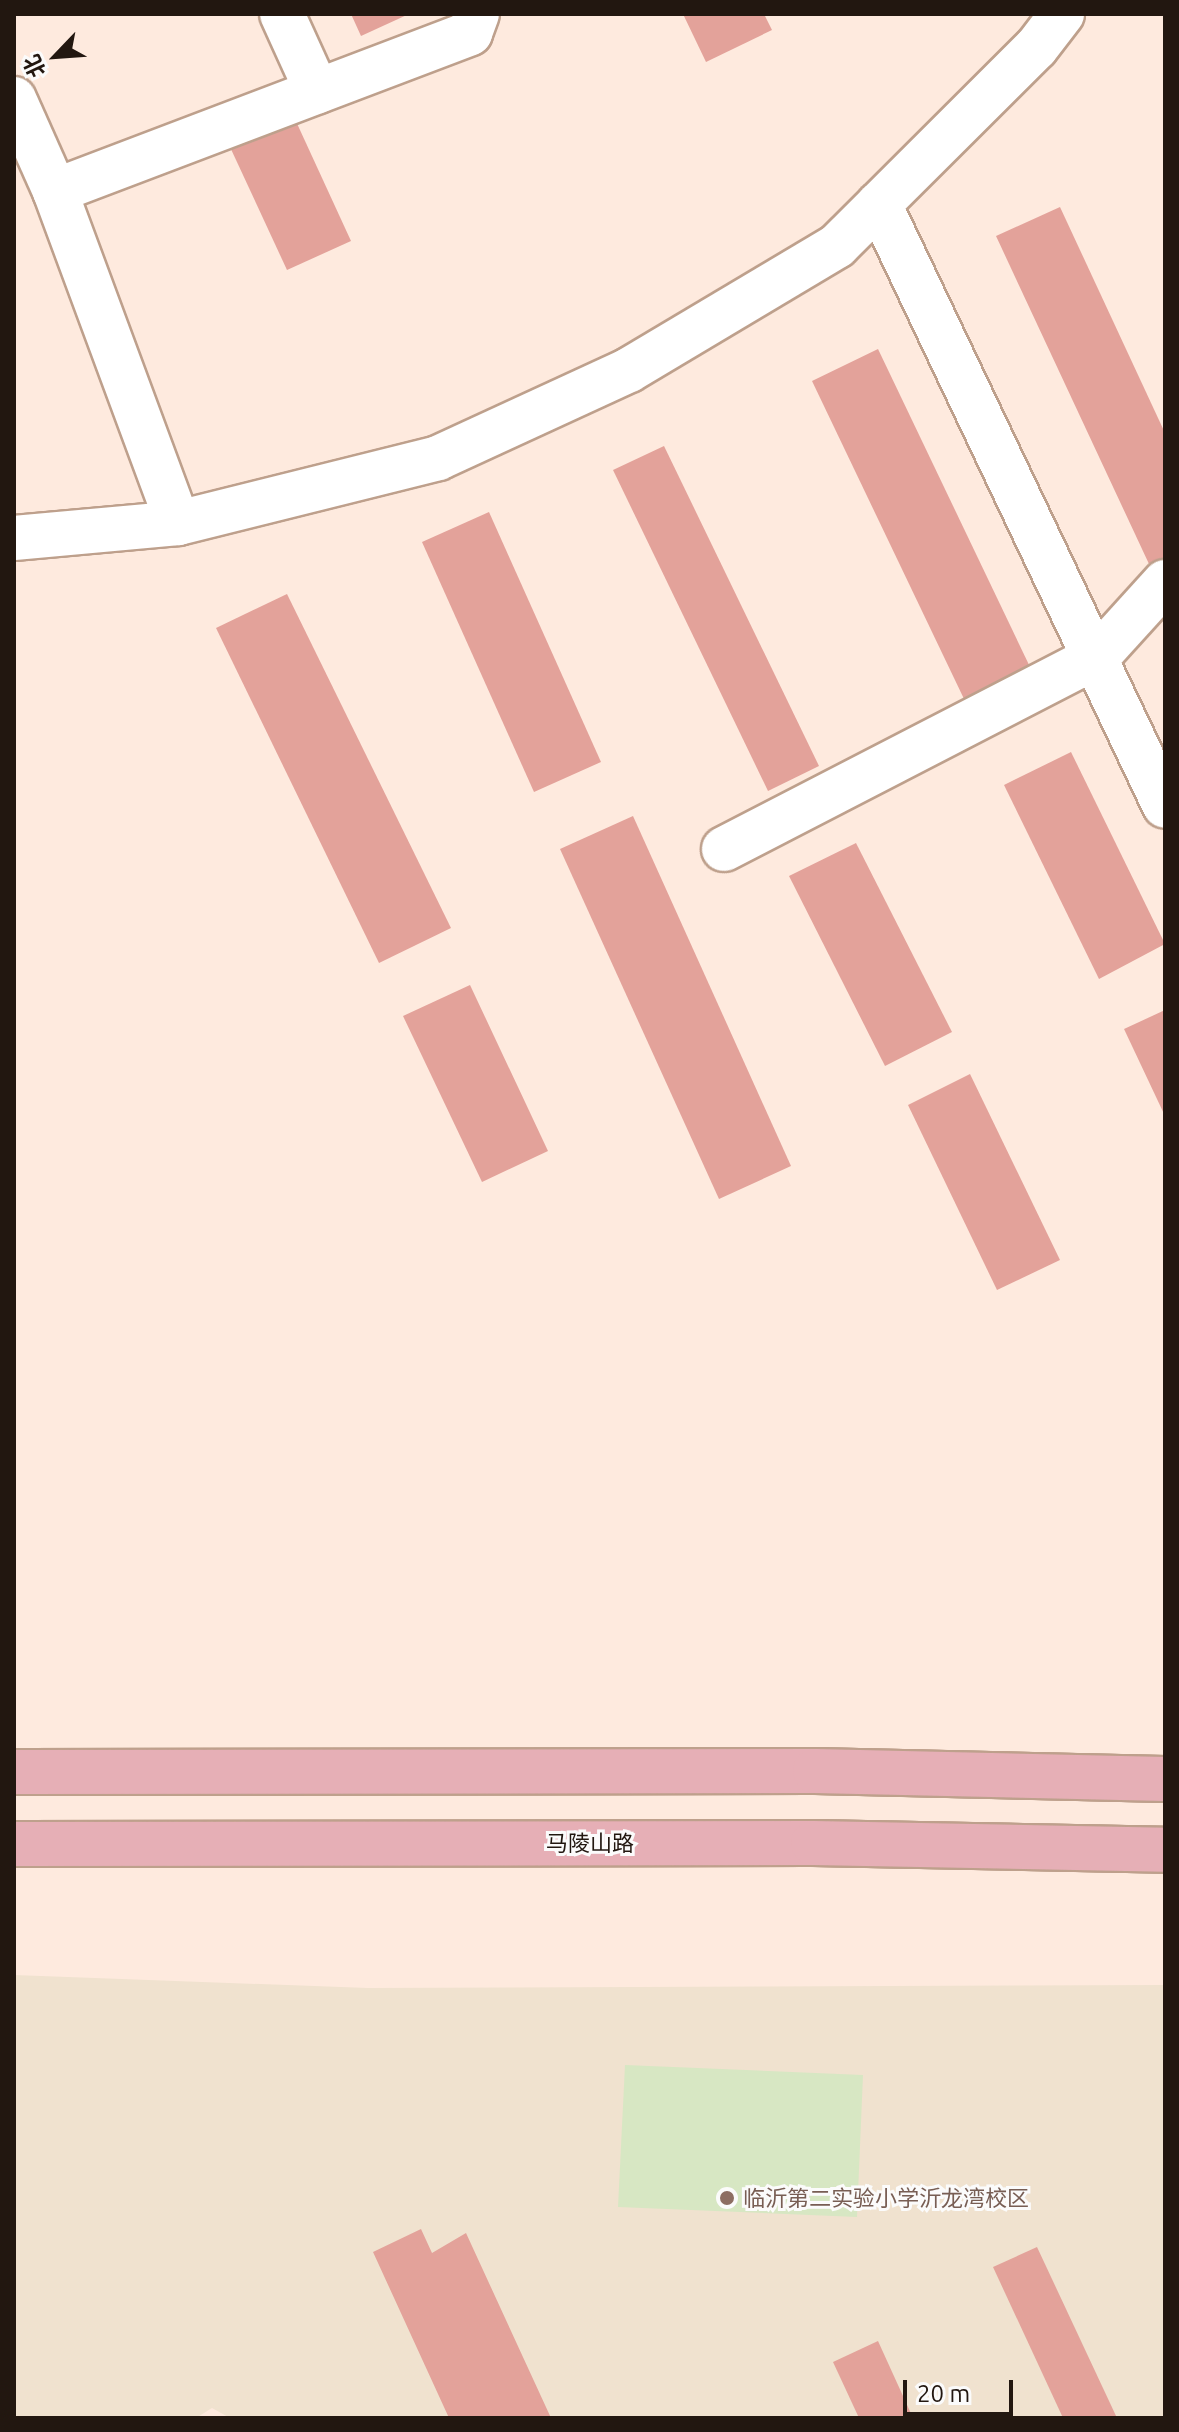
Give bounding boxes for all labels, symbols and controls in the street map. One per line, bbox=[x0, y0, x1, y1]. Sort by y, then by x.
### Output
north arrow bbox=[16, 16, 96, 96]
text: 北 bbox=[18, 51, 50, 82]
street label: 马陵山路 bbox=[546, 1830, 634, 1856]
place label: 临沂第二实验小学沂龙湾校区 bbox=[743, 2185, 1029, 2211]
marker: 临沂第二实验小学沂龙湾校区 bbox=[718, 2189, 736, 2207]
scale bar bbox=[907, 2364, 1017, 2414]
text: 20 m bbox=[917, 2380, 970, 2407]

